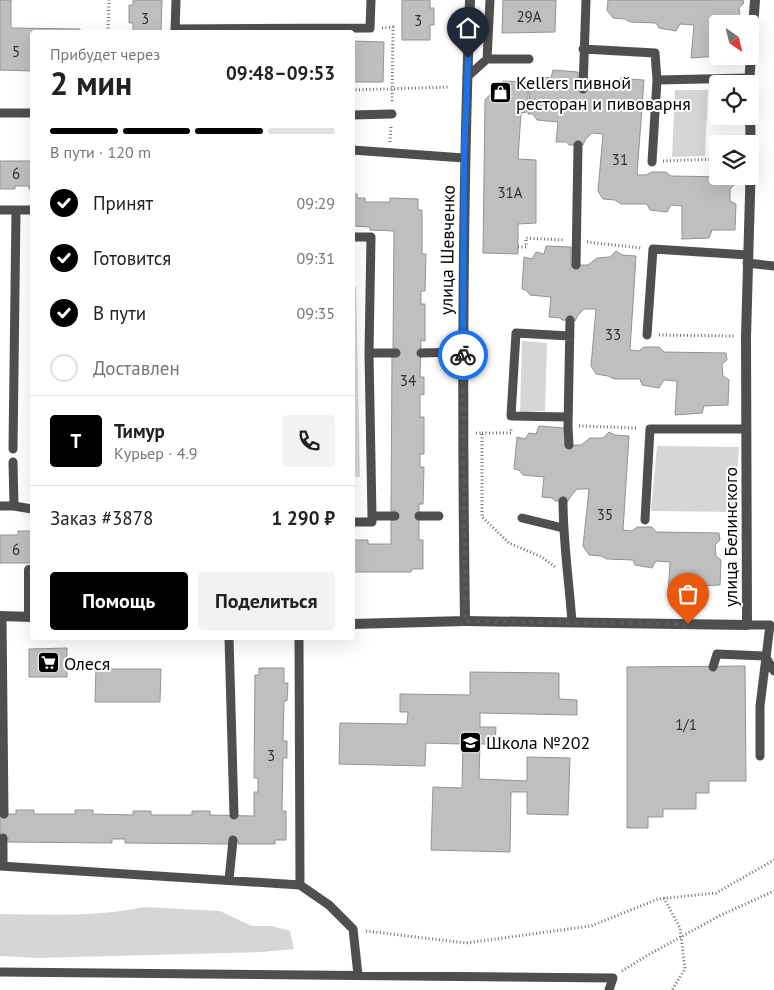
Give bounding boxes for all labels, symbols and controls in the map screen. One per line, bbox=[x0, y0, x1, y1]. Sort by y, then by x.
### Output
pin bbox=[447, 7, 489, 58]
house number: 29А bbox=[516, 7, 542, 26]
house number: 3 bbox=[141, 9, 149, 28]
house number: 3 bbox=[414, 11, 422, 30]
icon: home bbox=[454, 14, 482, 42]
north arrow bbox=[709, 15, 759, 65]
map controls bbox=[709, 15, 759, 185]
house number: 5 bbox=[12, 42, 20, 61]
text: Прибудет через bbox=[50, 44, 160, 64]
text: 09:48–09:53 bbox=[226, 61, 335, 85]
text: 2 мин bbox=[50, 62, 132, 104]
place label: Kellers пивной ресторан и пивоварня bbox=[516, 71, 691, 115]
button: locate bbox=[709, 75, 759, 125]
shop icon: Kellers пивной ресторан и пивоварня bbox=[488, 80, 512, 104]
button: layers bbox=[709, 135, 759, 185]
text: В пути · 120 m bbox=[50, 142, 151, 162]
house number: 31 bbox=[612, 150, 628, 169]
house number: 6 bbox=[12, 164, 20, 183]
house number: 31А bbox=[497, 183, 523, 202]
street label: улица Шевченко bbox=[434, 185, 460, 315]
icon: check bbox=[50, 189, 78, 217]
text: Принят bbox=[93, 191, 153, 215]
text: 09:29 bbox=[297, 193, 335, 213]
icon: check bbox=[50, 244, 78, 272]
text: Готовится bbox=[93, 246, 171, 270]
text: 09:31 bbox=[297, 248, 335, 268]
icon: check bbox=[50, 299, 78, 327]
text: В пути bbox=[93, 301, 146, 325]
text: 09:35 bbox=[297, 303, 335, 323]
house number: 33 bbox=[605, 325, 621, 344]
courier bbox=[438, 330, 488, 380]
icon: bike bbox=[449, 341, 477, 369]
text: Доставлен bbox=[93, 356, 180, 380]
house number: 34 bbox=[400, 371, 416, 390]
button: phone bbox=[283, 415, 335, 467]
text: Тимур bbox=[114, 419, 165, 443]
text: Т bbox=[71, 429, 81, 453]
text: Курьер · 4.9 bbox=[114, 443, 198, 463]
street label: улица Белинского bbox=[719, 467, 742, 607]
house number: 35 bbox=[597, 505, 613, 524]
text: Заказ #3878 bbox=[50, 506, 153, 530]
text: 1 290 ₽ bbox=[272, 506, 335, 530]
house number: 6 bbox=[12, 540, 20, 559]
button: Помощь bbox=[50, 572, 188, 630]
button: Поделиться bbox=[198, 572, 335, 630]
pin bbox=[667, 573, 709, 624]
icon: bag bbox=[674, 580, 702, 608]
supermarket icon: Олеся bbox=[36, 651, 60, 675]
place label: Олеся bbox=[64, 652, 110, 675]
house number: 1/1 bbox=[675, 715, 697, 734]
school or university icon: Школа №202 bbox=[458, 730, 482, 754]
place label: Школа №202 bbox=[486, 731, 590, 754]
house number: 3 bbox=[267, 746, 275, 765]

